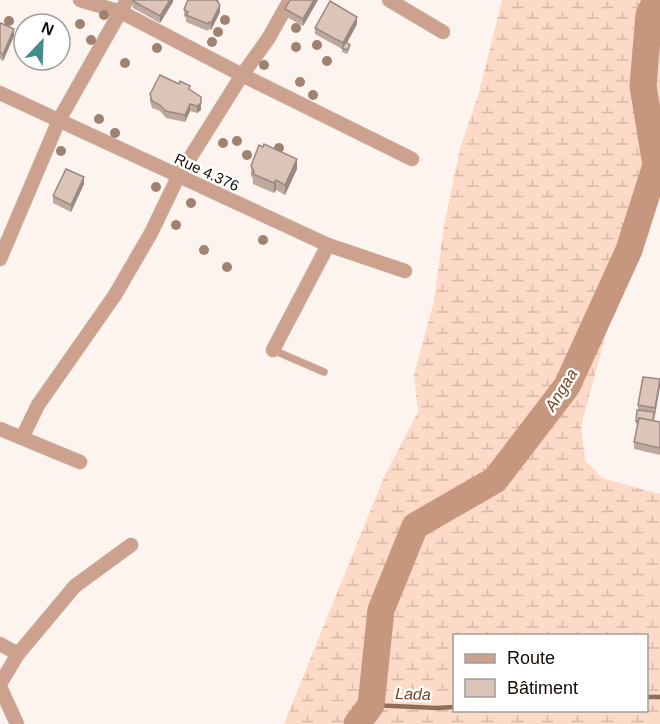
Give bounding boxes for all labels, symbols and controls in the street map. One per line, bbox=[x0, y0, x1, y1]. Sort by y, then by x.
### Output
north arrow bbox=[12, 12, 72, 72]
text: N bbox=[39, 19, 56, 39]
street label: Rue 4.376 bbox=[172, 150, 242, 194]
water label: Angaa bbox=[541, 366, 581, 415]
legend bbox=[453, 634, 648, 712]
text: Route bbox=[507, 648, 555, 668]
text: Bâtiment bbox=[507, 678, 578, 698]
water label: Lada bbox=[395, 685, 431, 703]

